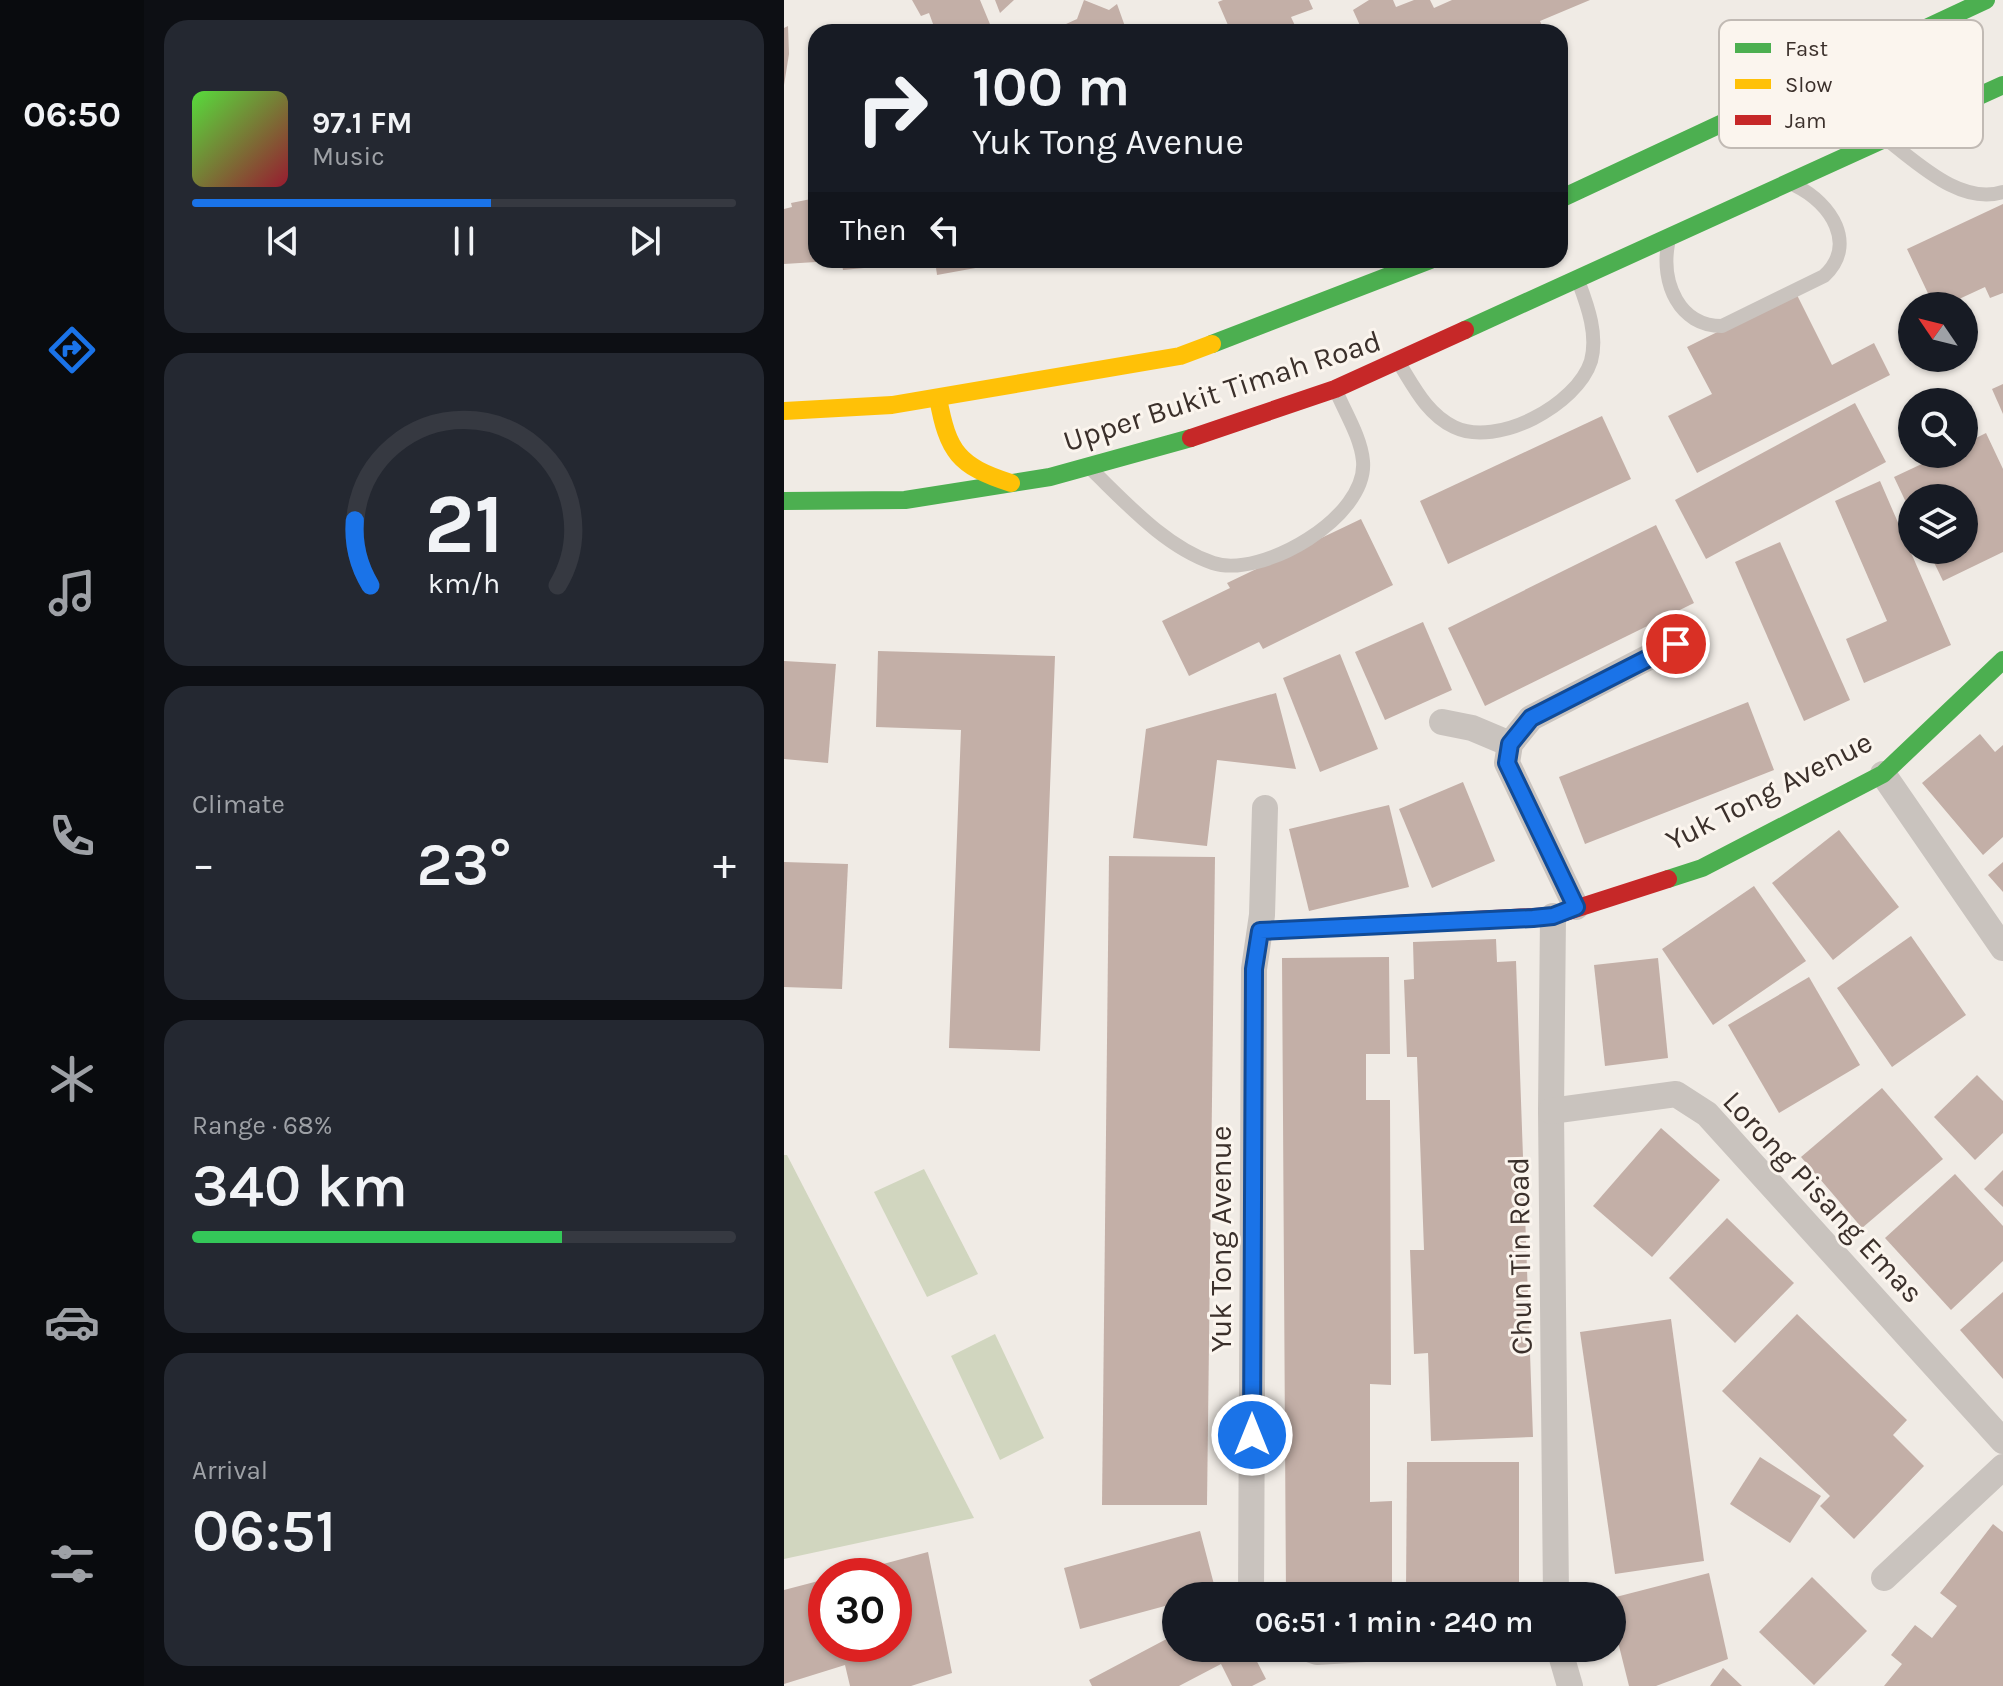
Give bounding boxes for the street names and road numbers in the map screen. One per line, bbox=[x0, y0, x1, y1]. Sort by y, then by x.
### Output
street label: Upper Bukit Timah Road bbox=[1059, 323, 1385, 459]
street label: Yuk Tong Avenue bbox=[1660, 724, 1878, 858]
street label: Lorong Pisang Emas bbox=[1715, 1083, 1931, 1311]
street label: Yuk Tong Avenue bbox=[1203, 1126, 1239, 1352]
street label: Chun Tin Road bbox=[1500, 1157, 1540, 1355]

